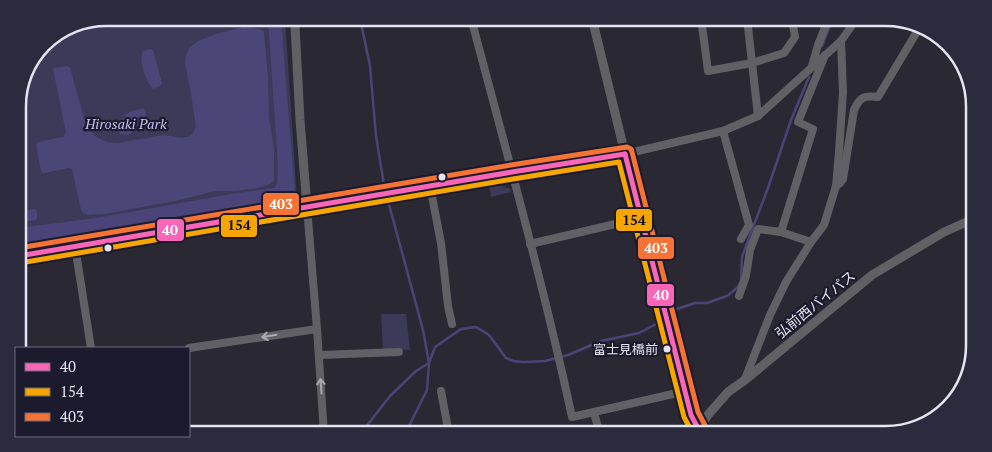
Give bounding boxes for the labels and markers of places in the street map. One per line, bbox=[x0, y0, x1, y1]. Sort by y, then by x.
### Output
unlabelled marker bbox=[437, 172, 447, 182]
unlabelled marker bbox=[103, 243, 113, 253]
place label: 富士見橋前 bbox=[593, 340, 658, 358]
marker: 富士見橋前 bbox=[662, 344, 672, 354]

